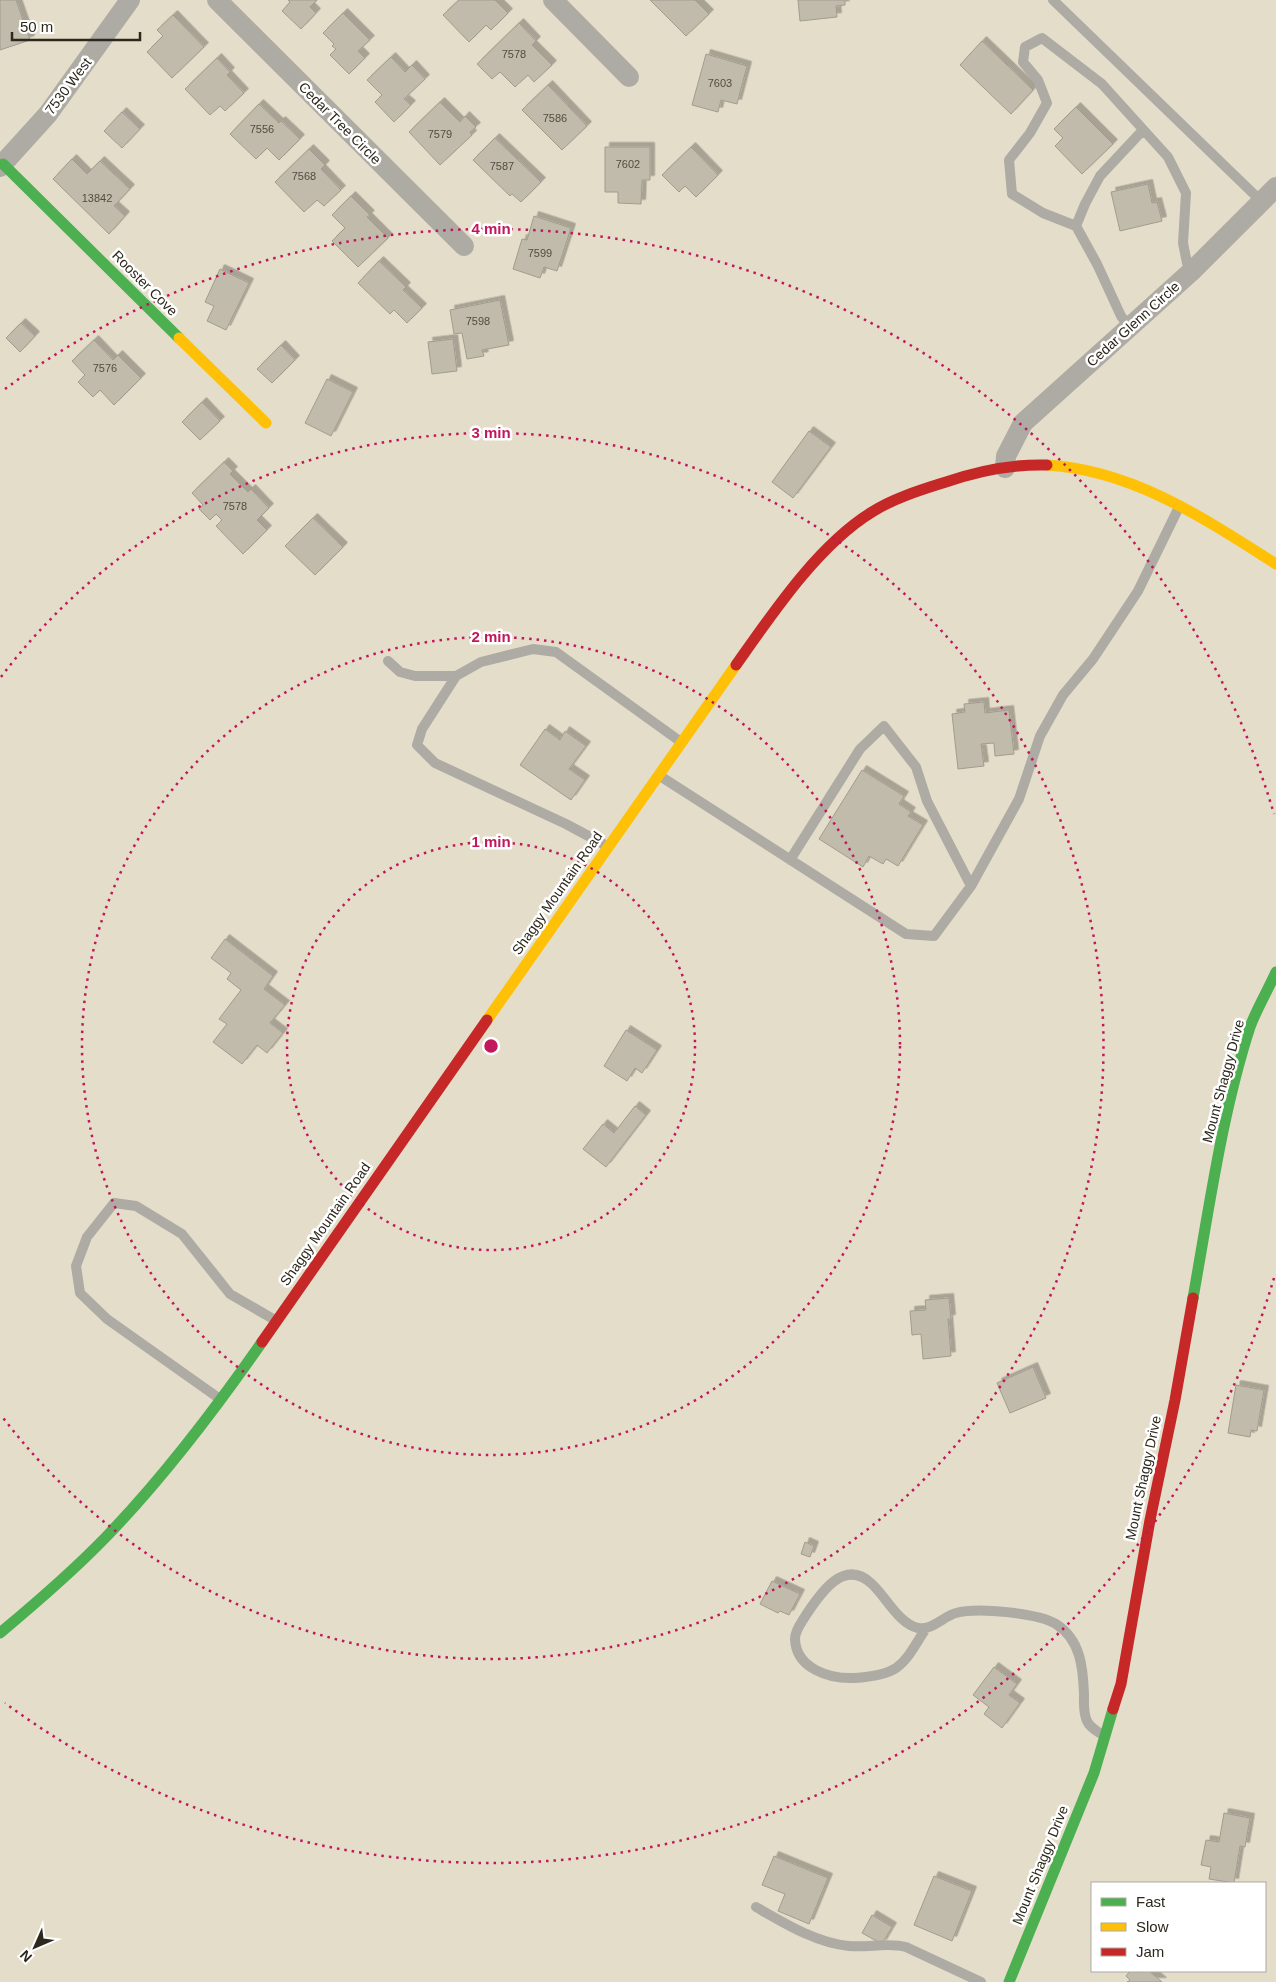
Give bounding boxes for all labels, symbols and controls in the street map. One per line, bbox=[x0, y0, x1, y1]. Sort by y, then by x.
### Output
scale bar bbox=[12, 10, 140, 42]
text: 50 m bbox=[20, 18, 53, 35]
house number: 7578 bbox=[502, 48, 526, 60]
street label: 7530 West bbox=[42, 54, 95, 117]
house number: 7603 bbox=[708, 77, 732, 89]
street label: Cedar Tree Circle bbox=[296, 79, 385, 168]
house number: 7586 bbox=[543, 112, 567, 124]
house number: 7556 bbox=[250, 123, 274, 135]
house number: 7579 bbox=[428, 128, 452, 140]
house number: 7602 bbox=[616, 158, 640, 170]
house number: 7587 bbox=[490, 160, 514, 172]
house number: 7568 bbox=[292, 170, 316, 182]
house number: 13842 bbox=[82, 192, 112, 204]
text: 4 min bbox=[471, 220, 511, 237]
street label: Rooster Cove bbox=[109, 247, 181, 319]
house number: 7599 bbox=[528, 247, 552, 259]
street label: Cedar Glenn Circle bbox=[1083, 278, 1183, 370]
house number: 7598 bbox=[466, 315, 490, 327]
house number: 7576 bbox=[93, 362, 117, 374]
text: 3 min bbox=[471, 424, 511, 441]
house number: 7578 bbox=[223, 500, 247, 512]
text: 2 min bbox=[471, 628, 511, 645]
street label: Shaggy Mountain Road bbox=[508, 828, 606, 958]
text: 1 min bbox=[471, 833, 511, 850]
street label: Mount Shaggy Drive bbox=[1199, 1017, 1247, 1144]
centre of rings bbox=[482, 1037, 500, 1055]
street label: Shaggy Mountain Road bbox=[276, 1159, 374, 1289]
street label: Mount Shaggy Drive bbox=[1122, 1414, 1164, 1542]
street label: Mount Shaggy Drive bbox=[1009, 1803, 1071, 1927]
legend bbox=[1091, 1882, 1266, 1972]
text: Fast bbox=[1136, 1893, 1166, 1910]
text: Slow bbox=[1136, 1918, 1169, 1935]
north arrow bbox=[10, 1922, 60, 1972]
text: Jam bbox=[1136, 1943, 1164, 1960]
text: N bbox=[17, 1947, 35, 1965]

